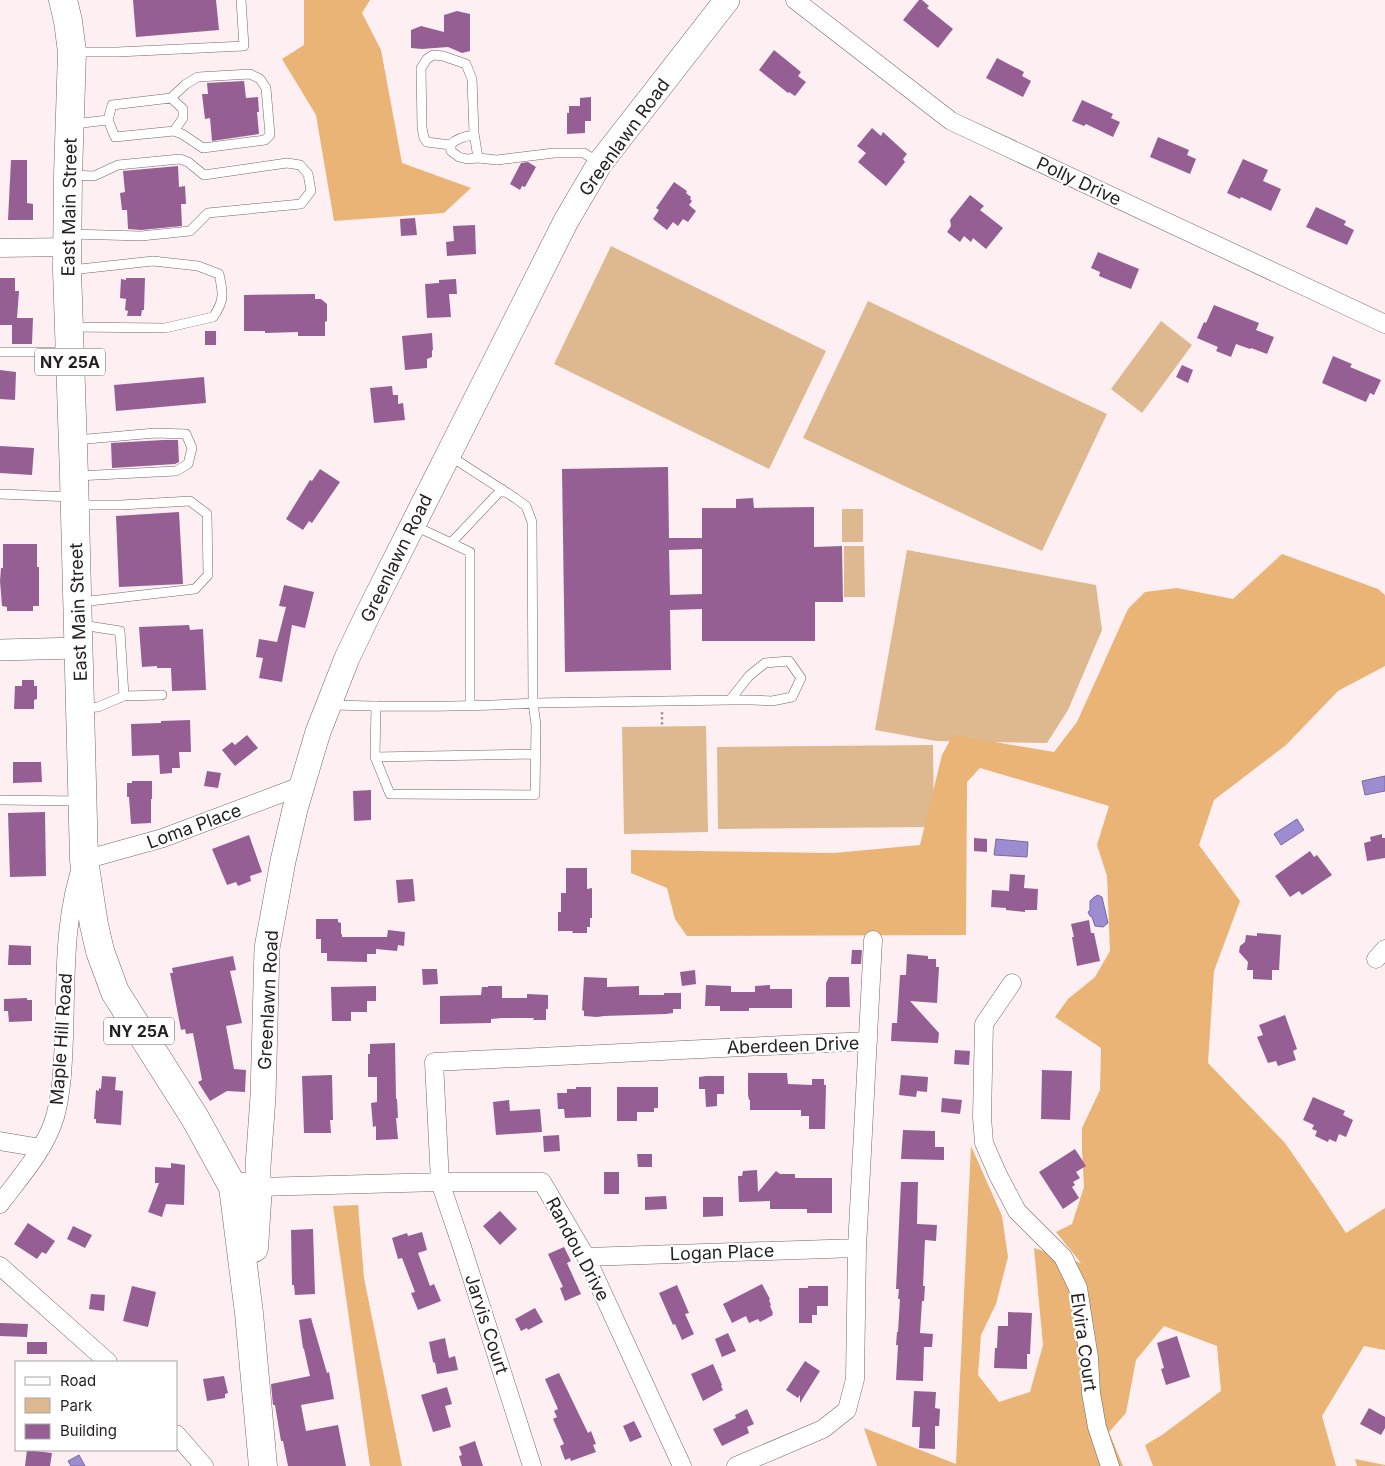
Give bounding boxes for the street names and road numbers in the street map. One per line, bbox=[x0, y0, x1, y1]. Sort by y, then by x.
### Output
street label: Greenlawn Road bbox=[574, 74, 674, 200]
street label: East Main Street bbox=[57, 137, 81, 276]
street label: Polly Drive bbox=[1033, 152, 1125, 210]
road number: NY 25A bbox=[35, 348, 105, 376]
street label: Greenlawn Road bbox=[356, 491, 436, 625]
street label: East Main Street bbox=[65, 542, 91, 682]
street label: Loma Place bbox=[144, 799, 244, 853]
street label: Greenlawn Road bbox=[254, 930, 282, 1070]
street label: Maple Hill Road bbox=[46, 972, 76, 1106]
road number: NY 25A bbox=[104, 1018, 174, 1044]
street label: Aberdeen Drive bbox=[726, 1032, 860, 1058]
street label: Randou Drive bbox=[542, 1194, 614, 1304]
street label: Logan Place bbox=[669, 1240, 775, 1264]
street label: Jarvis Court bbox=[461, 1271, 513, 1377]
street label: Elvira Court bbox=[1067, 1291, 1101, 1393]

